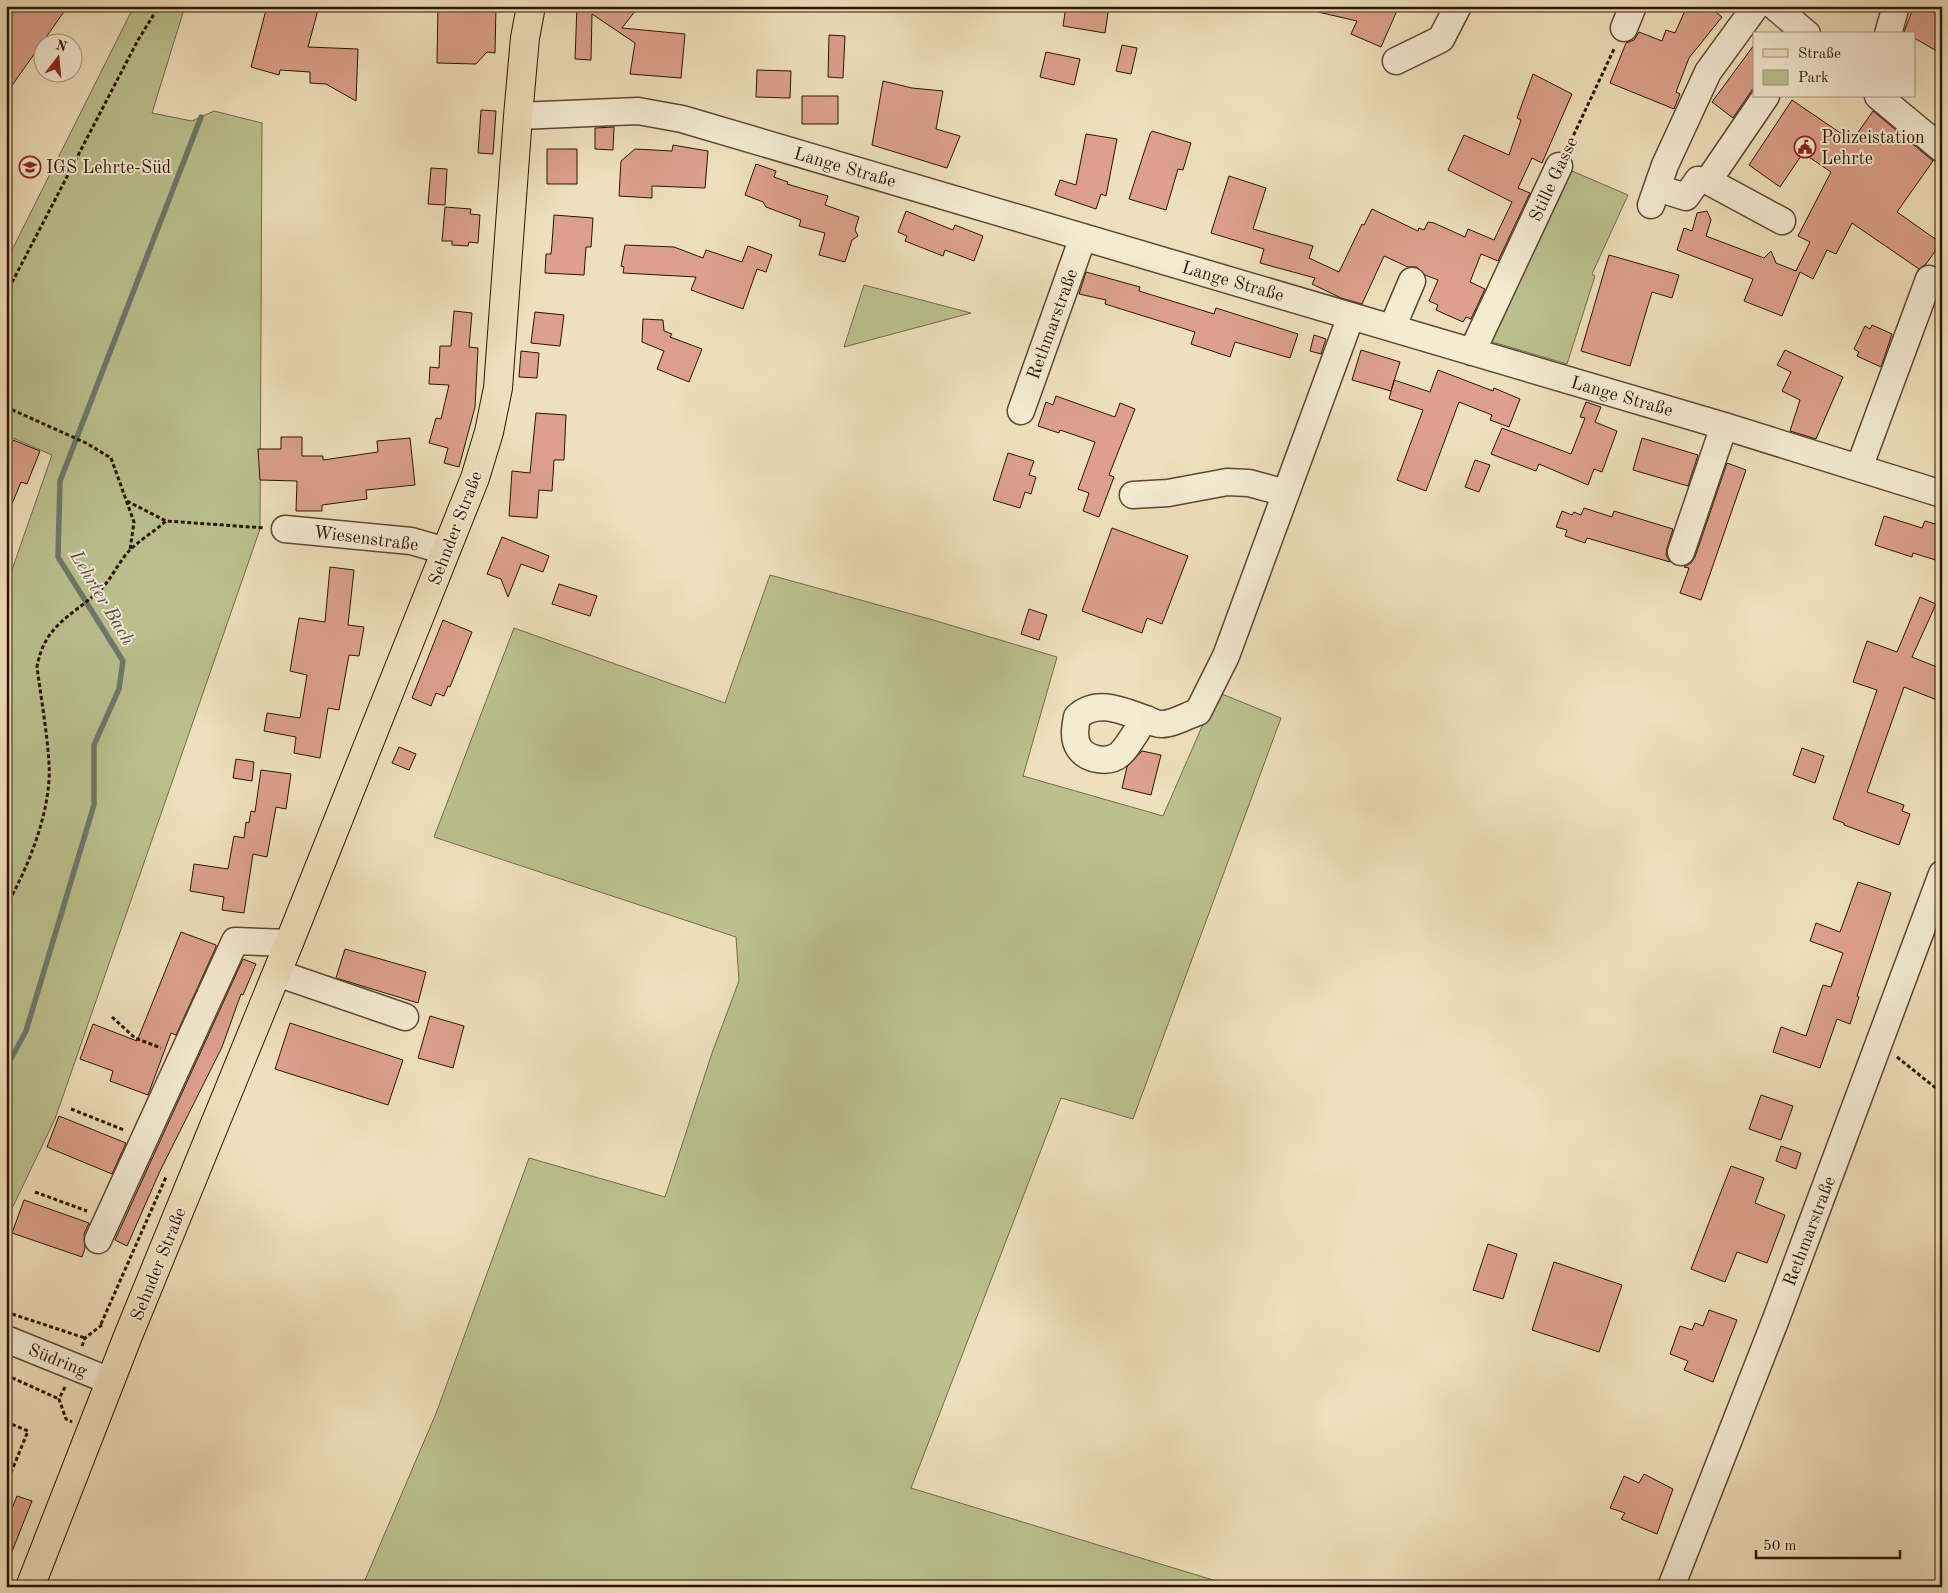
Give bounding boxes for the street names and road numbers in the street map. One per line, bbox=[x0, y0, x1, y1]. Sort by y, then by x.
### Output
street label: Stille Gasse bbox=[1526, 134, 1581, 225]
street label: Lange Straße bbox=[792, 145, 898, 191]
street label: Lange Straße bbox=[1180, 259, 1286, 305]
street label: Rethmarstraße bbox=[1025, 267, 1081, 382]
street label: Lange Straße bbox=[1569, 374, 1675, 420]
street label: Sehnder Straße bbox=[426, 469, 486, 588]
street label: Wiesenstraße bbox=[312, 524, 419, 554]
street label: Rethmarstraße bbox=[1781, 1174, 1839, 1289]
street label: Sehnder Straße bbox=[128, 1205, 190, 1324]
street label: Südring bbox=[26, 1341, 90, 1381]

